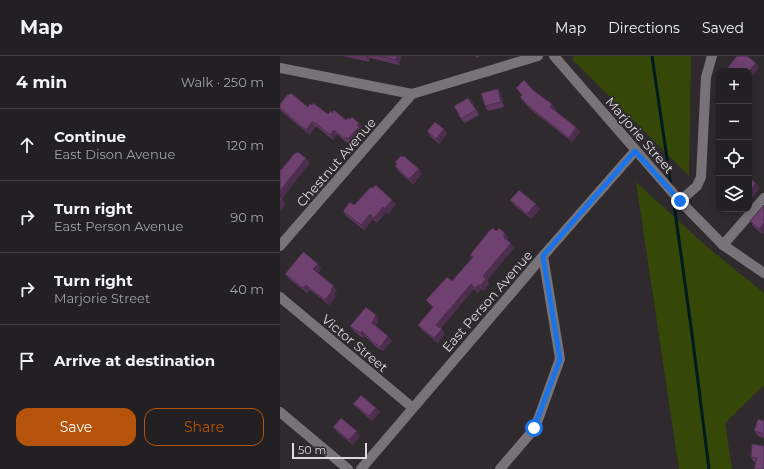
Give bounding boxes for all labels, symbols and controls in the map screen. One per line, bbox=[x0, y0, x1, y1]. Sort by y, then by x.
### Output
text: Map bbox=[20, 16, 63, 39]
text: Map bbox=[555, 19, 586, 37]
text: Directions bbox=[608, 19, 680, 37]
text: Saved bbox=[702, 19, 744, 37]
map controls bbox=[716, 68, 752, 212]
button: + bbox=[716, 68, 752, 104]
text: 4 min bbox=[16, 72, 67, 92]
text: Walk · 250 m bbox=[181, 74, 264, 90]
street label: Marjorie Street bbox=[602, 93, 678, 177]
button: − bbox=[716, 104, 752, 140]
street label: Chestnut Avenue bbox=[293, 114, 379, 210]
text: Continue bbox=[54, 127, 126, 146]
icon: ahead bbox=[16, 134, 38, 156]
text: 120 m bbox=[226, 137, 264, 153]
button: locate bbox=[716, 140, 752, 176]
text: East Dison Avenue bbox=[54, 146, 175, 162]
button: layers bbox=[716, 176, 752, 212]
route end bbox=[671, 192, 689, 210]
text: Turn right bbox=[54, 199, 133, 218]
icon: right bbox=[16, 206, 38, 228]
text: 90 m bbox=[230, 209, 264, 225]
text: East Person Avenue bbox=[54, 218, 183, 234]
street label: East Person Avenue bbox=[439, 247, 536, 355]
text: Turn right bbox=[54, 271, 133, 290]
icon: right bbox=[16, 278, 38, 300]
text: 40 m bbox=[230, 281, 264, 297]
text: Marjorie Street bbox=[54, 290, 150, 306]
street label: Victor Street bbox=[319, 311, 391, 375]
icon: arrive bbox=[16, 350, 38, 372]
text: Arrive at destination bbox=[54, 351, 215, 370]
button: Save bbox=[16, 408, 136, 446]
button: Share bbox=[144, 408, 264, 446]
route start bbox=[525, 419, 543, 437]
scale bar bbox=[292, 441, 367, 460]
text: 50 m bbox=[298, 443, 326, 457]

